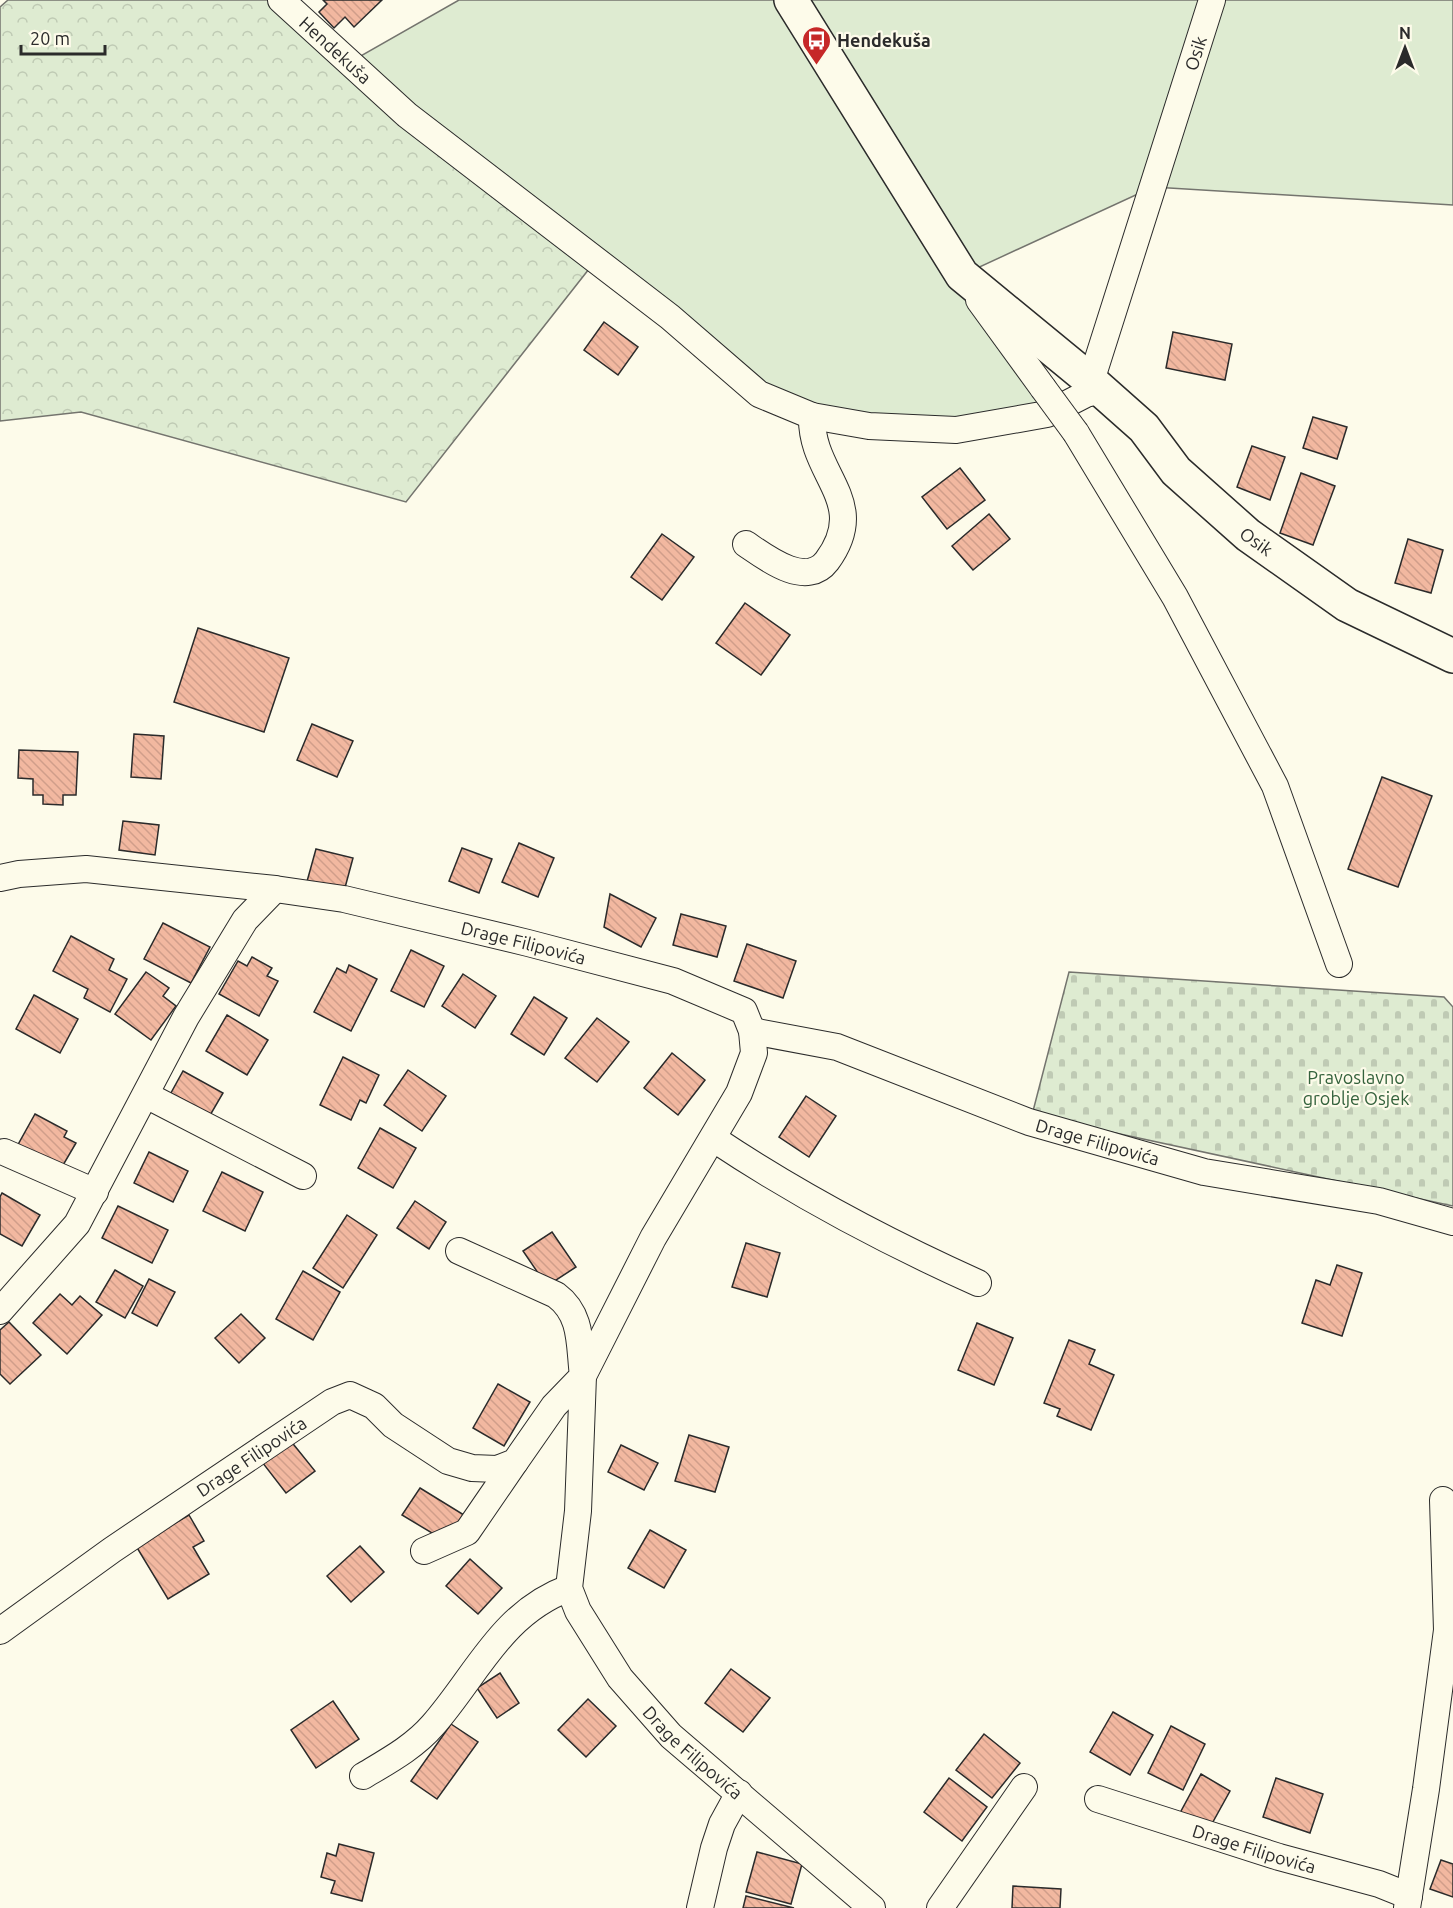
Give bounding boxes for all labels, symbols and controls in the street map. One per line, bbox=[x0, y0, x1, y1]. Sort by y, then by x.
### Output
street label: Hendekuša bbox=[296, 12, 376, 87]
scale bar bbox=[21, 18, 105, 56]
north arrow bbox=[1375, 18, 1435, 78]
bus stop icon: Hendekuša bbox=[800, 24, 832, 66]
text: N bbox=[1399, 24, 1411, 42]
text: 20 m bbox=[30, 28, 70, 48]
place label: Hendekuša bbox=[837, 30, 931, 50]
street label: Osik bbox=[1180, 33, 1210, 73]
street label: Osik bbox=[1236, 523, 1277, 559]
street label: Drage Filipovića bbox=[459, 917, 588, 968]
park label: Pravoslavno groblje Osjek bbox=[1303, 1067, 1409, 1108]
street label: Drage Filipovića bbox=[1033, 1114, 1162, 1169]
street label: Drage Filipovića bbox=[193, 1412, 310, 1500]
street label: Drage Filipovića bbox=[639, 1702, 747, 1803]
street label: Drage Filipovića bbox=[1190, 1820, 1318, 1877]

